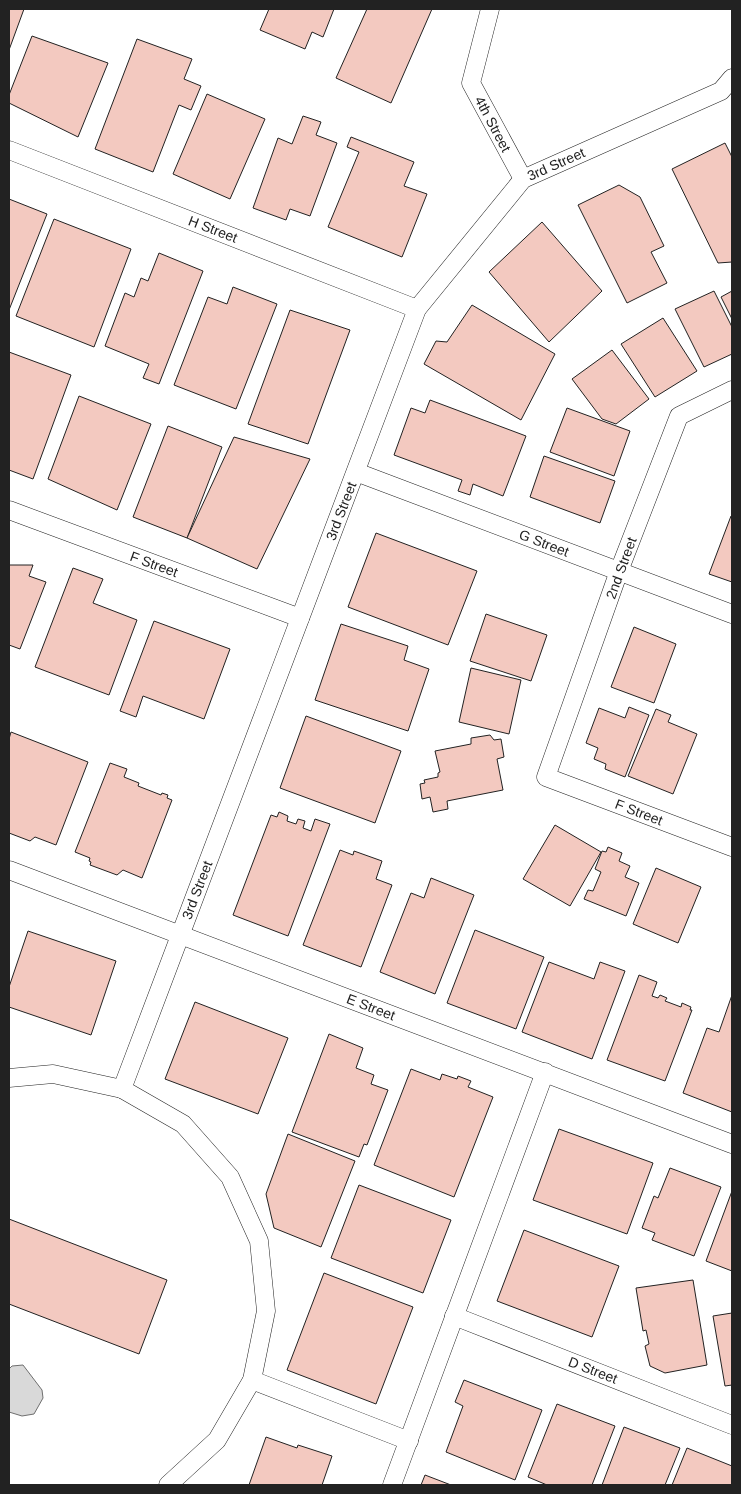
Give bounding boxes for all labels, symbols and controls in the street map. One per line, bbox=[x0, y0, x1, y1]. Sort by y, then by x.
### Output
street label: 4th Street bbox=[472, 93, 514, 155]
street label: 3rd Street bbox=[525, 144, 587, 184]
street label: H Street bbox=[186, 212, 240, 246]
street label: 3rd Street bbox=[323, 479, 360, 543]
street label: G Street bbox=[517, 526, 571, 560]
street label: 2nd Street bbox=[602, 535, 640, 601]
street label: F Street bbox=[128, 548, 180, 580]
street label: F Street bbox=[613, 796, 665, 828]
street label: 3rd Street bbox=[179, 858, 216, 922]
street label: E Street bbox=[345, 990, 398, 1024]
street label: D Street bbox=[566, 1353, 620, 1387]

